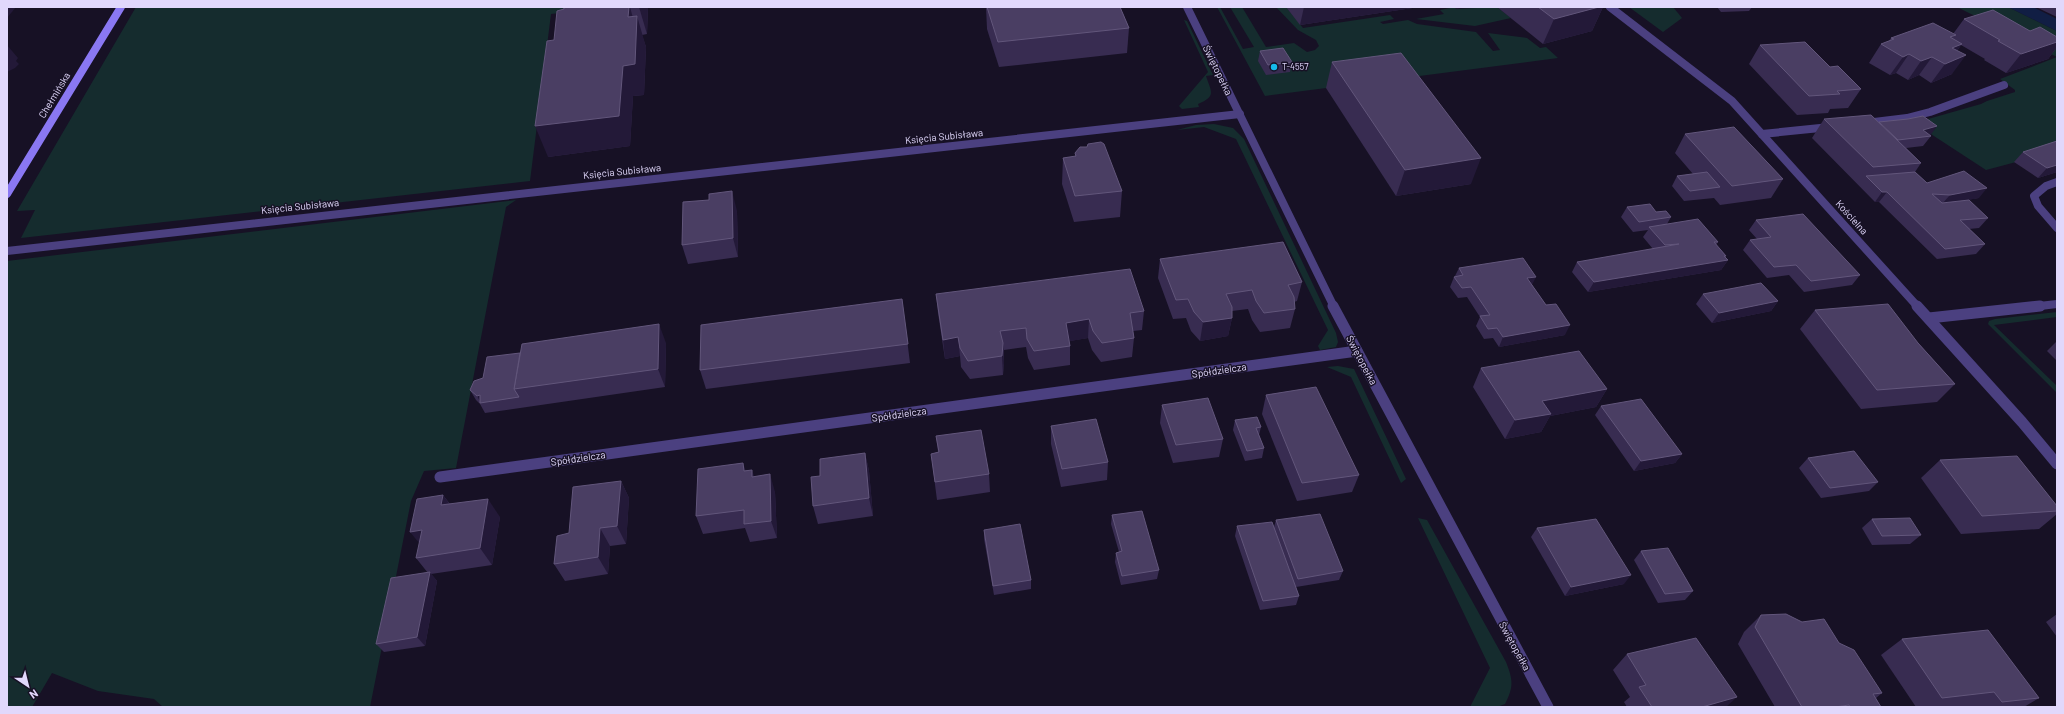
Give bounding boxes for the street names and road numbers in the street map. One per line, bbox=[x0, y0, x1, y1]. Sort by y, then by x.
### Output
street label: Świętopełka bbox=[1201, 43, 1235, 97]
street label: Chełmińska bbox=[36, 70, 72, 120]
street label: Księcia Subisława bbox=[904, 126, 984, 146]
street label: Księcia Subisława bbox=[582, 161, 662, 181]
street label: Księcia Subisława bbox=[260, 196, 340, 216]
street label: Kościelna bbox=[1833, 197, 1871, 237]
street label: Świętopełka bbox=[1344, 333, 1380, 387]
street label: Spółdzielcza bbox=[1191, 360, 1247, 380]
street label: Spółdzielcza bbox=[871, 404, 927, 424]
street label: Spółdzielcza bbox=[550, 448, 606, 468]
street label: Świętopełka bbox=[1497, 619, 1533, 673]

